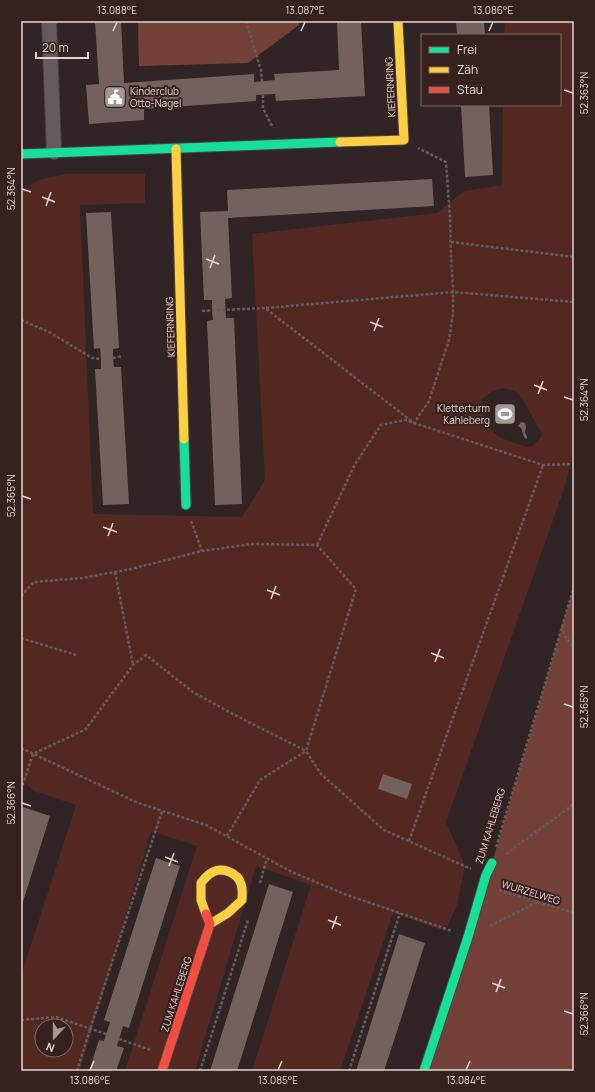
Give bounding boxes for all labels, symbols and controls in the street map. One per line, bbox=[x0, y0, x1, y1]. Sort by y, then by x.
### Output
text: 13.088°E bbox=[97, 3, 137, 17]
text: 13.087°E bbox=[285, 3, 325, 17]
text: 13.086°E bbox=[473, 3, 513, 17]
scale bar bbox=[36, 34, 88, 60]
legend bbox=[421, 34, 561, 106]
text: 20 m bbox=[42, 39, 69, 56]
text: Frei bbox=[457, 41, 477, 58]
street label: KIEFERNRING bbox=[381, 56, 399, 118]
text: Zäh bbox=[457, 61, 478, 78]
text: 52.363°N bbox=[577, 72, 591, 114]
text: Stau bbox=[457, 81, 483, 98]
public building icon: Kinderclub Otto-Nagel bbox=[102, 84, 128, 110]
place label: Kinderclub Otto-Nagel bbox=[130, 84, 181, 110]
text: 52.364°N bbox=[4, 167, 18, 210]
street label: KIEFERNRING bbox=[162, 297, 178, 357]
text: 52.364°N bbox=[577, 378, 591, 421]
place label: Kletterturm Kahleberg bbox=[437, 401, 490, 427]
sports icon: Kletterturm Kahleberg bbox=[492, 401, 518, 427]
text: 52.365°N bbox=[4, 475, 18, 517]
text: 52.365°N bbox=[577, 686, 591, 728]
text: 52.366°N bbox=[4, 781, 18, 825]
street label: ZUM KAHLEBERG bbox=[472, 786, 508, 866]
street label: WURZELWEG bbox=[500, 876, 562, 908]
street label: ZUM KAHLEBERG bbox=[157, 954, 195, 1034]
text: 52.366°N bbox=[577, 992, 591, 1036]
north arrow bbox=[34, 1018, 74, 1058]
text: N bbox=[44, 1039, 57, 1056]
text: 13.086°E bbox=[70, 1073, 110, 1087]
text: 13.085°E bbox=[258, 1073, 298, 1087]
text: 13.084°E bbox=[446, 1073, 486, 1087]

